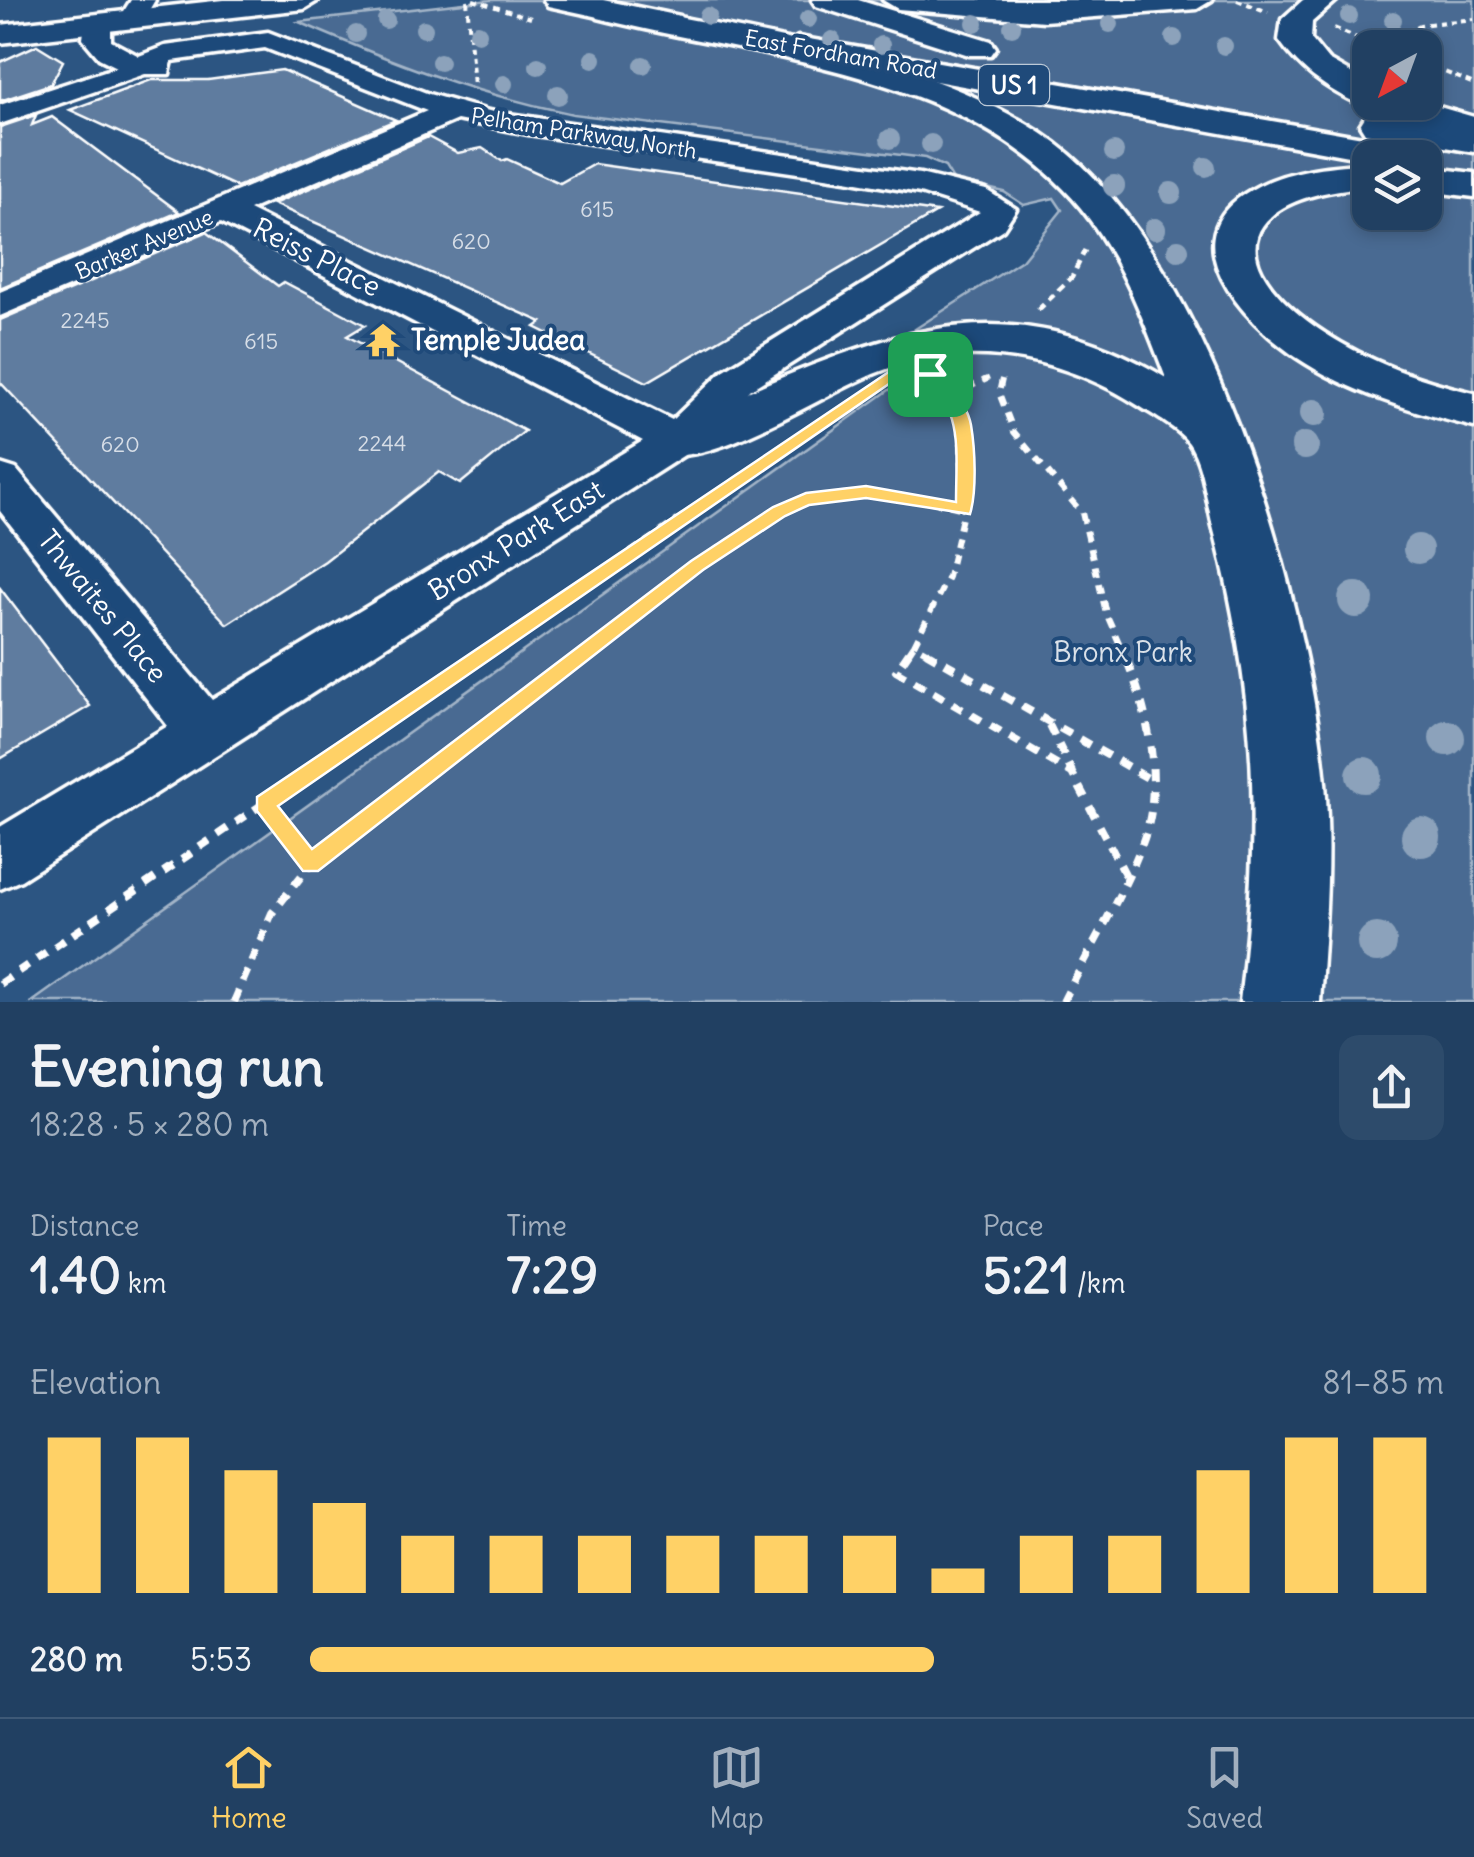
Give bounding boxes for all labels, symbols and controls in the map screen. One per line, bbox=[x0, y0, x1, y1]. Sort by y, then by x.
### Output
street label: East Fordham Road bbox=[743, 23, 939, 85]
north arrow bbox=[1352, 30, 1442, 120]
map controls bbox=[1352, 30, 1442, 230]
road number: US 1 bbox=[979, 65, 1049, 105]
street label: Pelham Parkway North bbox=[469, 101, 699, 165]
button: layers bbox=[1352, 140, 1442, 230]
house number: 615 bbox=[580, 195, 614, 223]
street label: Barker Avenue bbox=[71, 202, 217, 286]
street label: Reiss Place bbox=[247, 210, 387, 304]
house number: 620 bbox=[451, 227, 491, 255]
house number: 2245 bbox=[60, 306, 110, 334]
temple icon: Temple Judea bbox=[364, 321, 402, 359]
place label: Temple Judea bbox=[411, 322, 585, 358]
house number: 615 bbox=[244, 327, 278, 355]
pin bbox=[888, 332, 973, 417]
icon: arrive bbox=[903, 347, 958, 402]
house number: 2244 bbox=[357, 429, 407, 457]
house number: 620 bbox=[100, 430, 140, 458]
street label: Bronx Park East bbox=[421, 472, 611, 608]
street label: Thwaites Place bbox=[30, 522, 176, 690]
park label: Bronx Park bbox=[1053, 634, 1193, 670]
text: Evening run bbox=[30, 1032, 324, 1101]
button: share bbox=[1339, 1035, 1444, 1140]
text: 18:28 · 5 × 280 m bbox=[30, 1104, 269, 1145]
text: Distance bbox=[30, 1208, 139, 1244]
text: Time bbox=[506, 1208, 567, 1244]
text: Pace bbox=[983, 1208, 1044, 1244]
text: 1.40 bbox=[30, 1244, 121, 1307]
text: 7:29 bbox=[506, 1244, 598, 1307]
text: 5:21 bbox=[983, 1244, 1070, 1307]
text: km bbox=[121, 1265, 167, 1301]
text: /km bbox=[1070, 1265, 1126, 1301]
text: Elevation bbox=[30, 1362, 161, 1403]
text: 81–85 m bbox=[1322, 1362, 1444, 1403]
text: 280 m bbox=[30, 1639, 123, 1680]
text: 5:53 bbox=[190, 1639, 252, 1680]
tab: Home bbox=[211, 1740, 287, 1836]
tab: Map bbox=[709, 1740, 764, 1836]
tab: Saved bbox=[1186, 1740, 1263, 1836]

